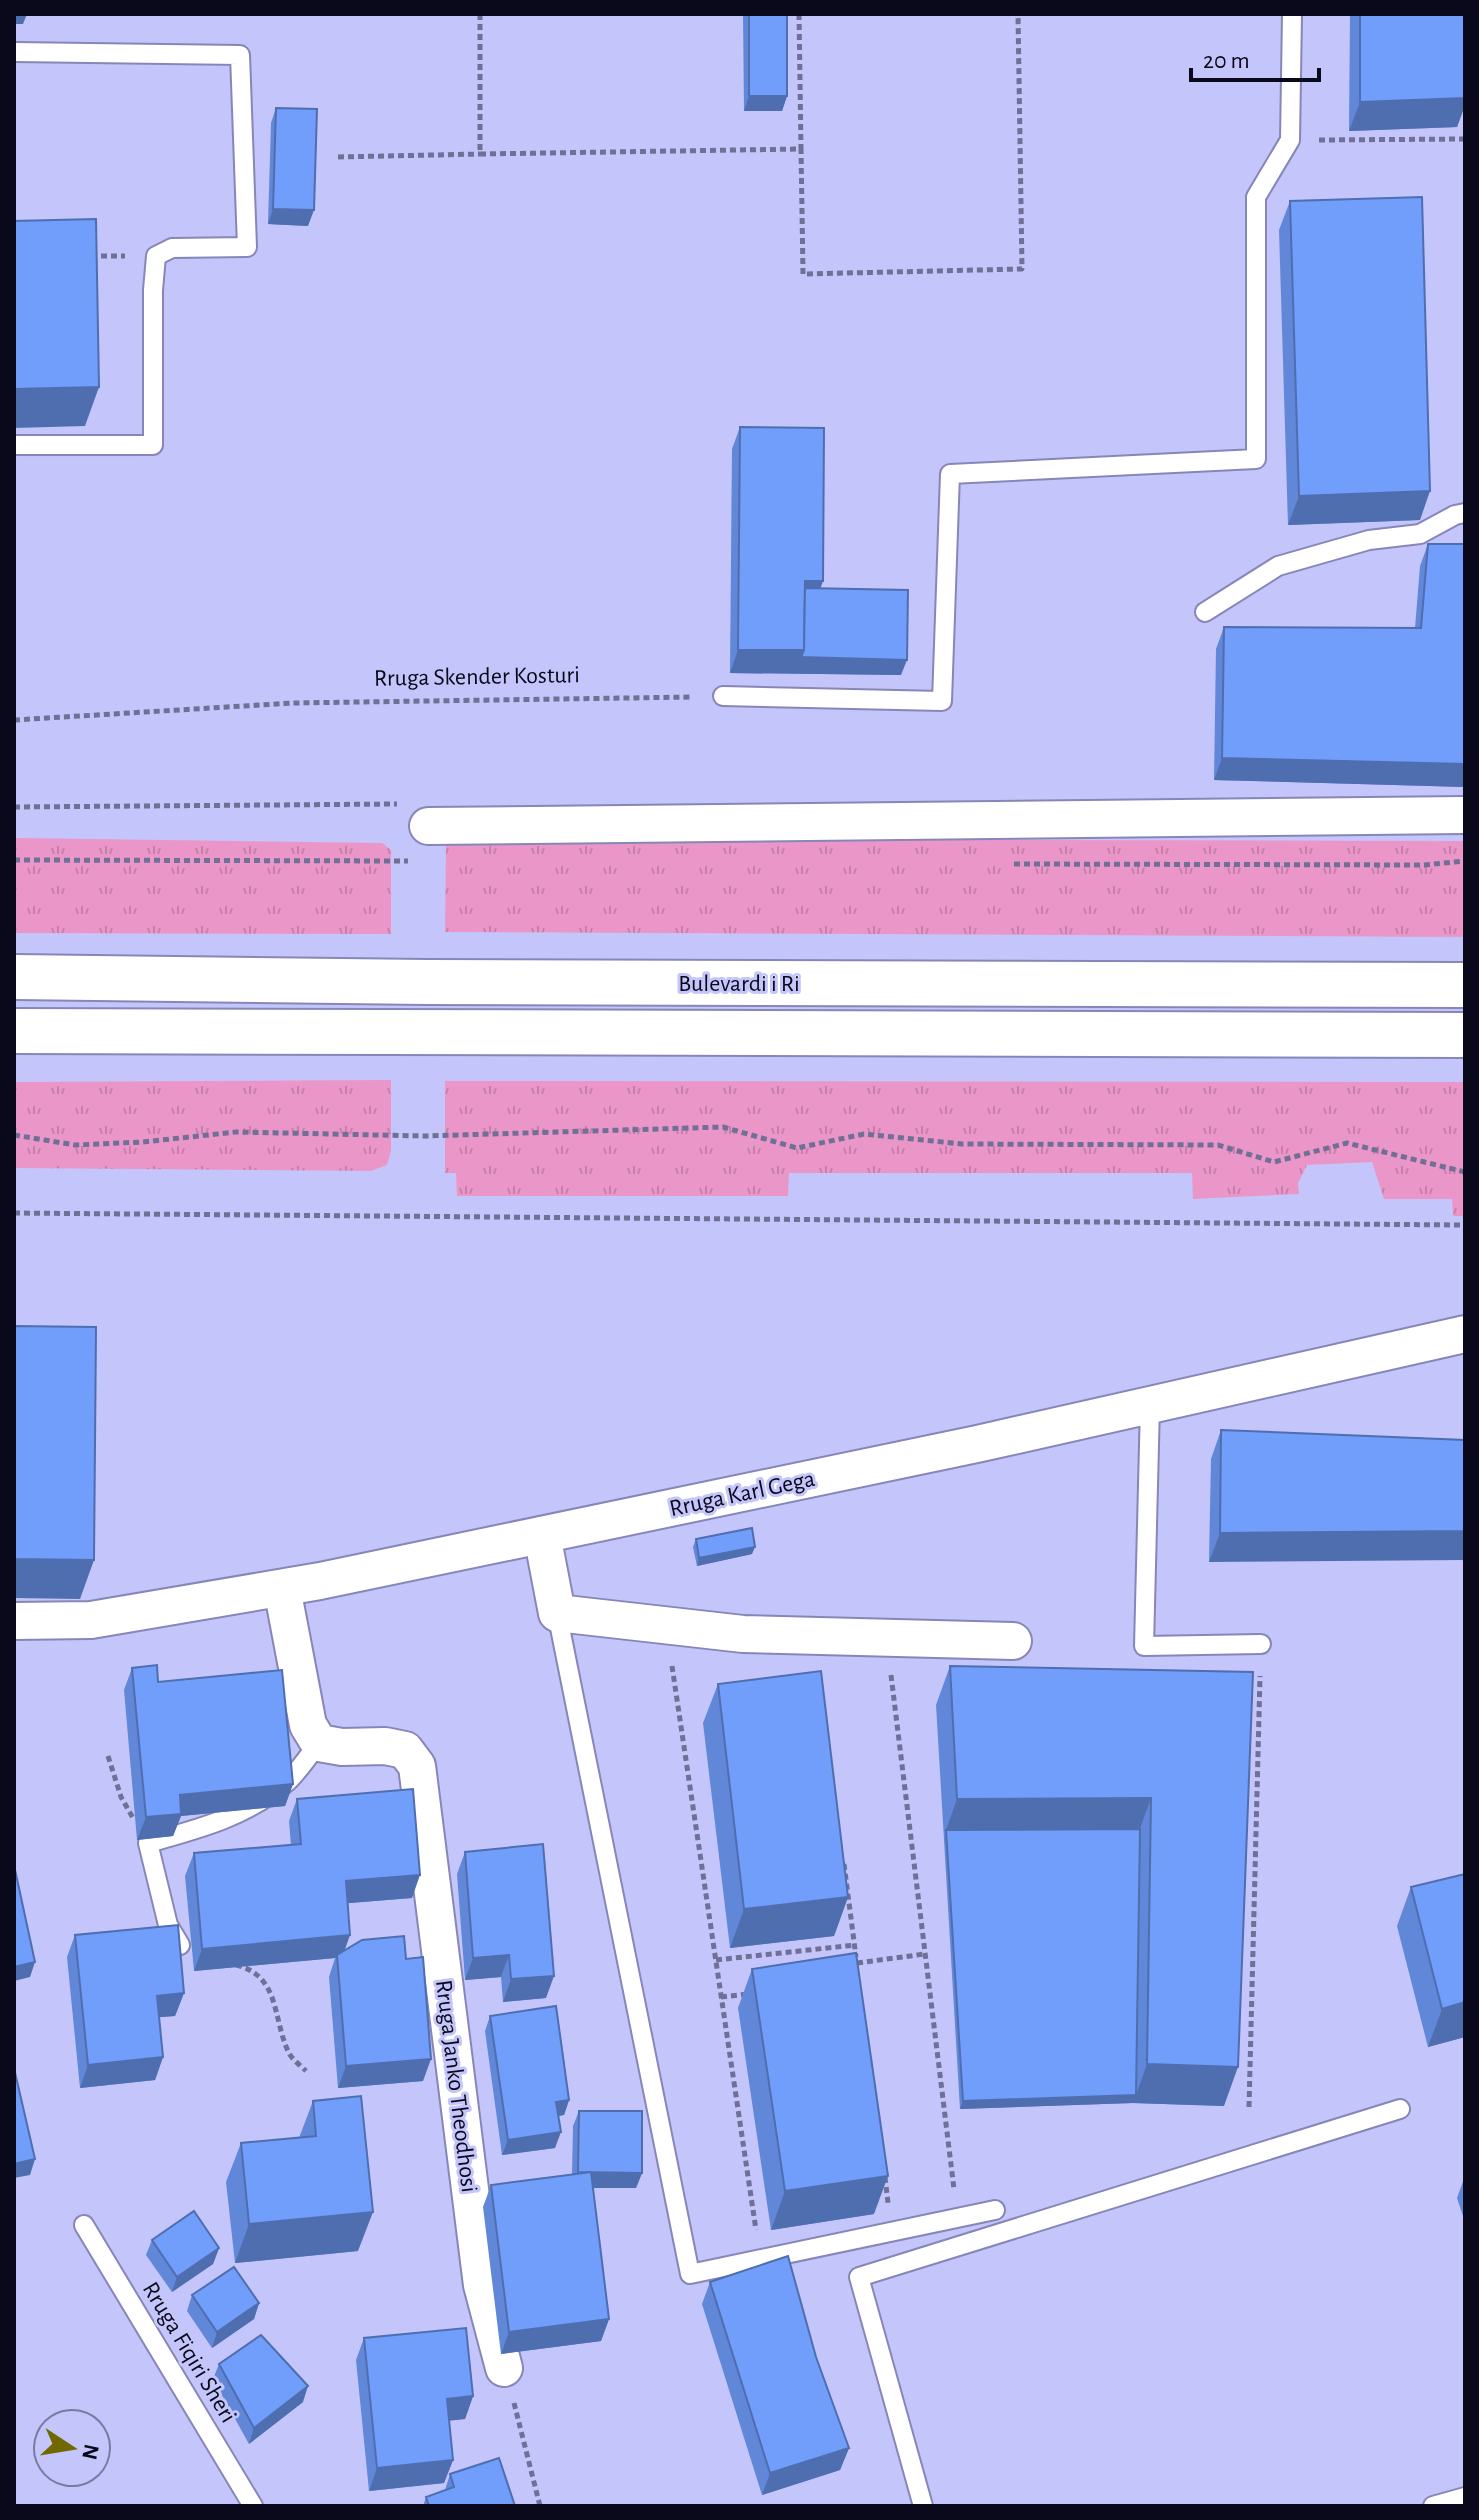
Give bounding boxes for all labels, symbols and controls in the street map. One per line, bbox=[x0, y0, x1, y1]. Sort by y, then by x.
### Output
scale bar bbox=[1191, 32, 1319, 82]
text: 20 m bbox=[1203, 49, 1250, 73]
street label: Rruga Skender Kosturi bbox=[374, 663, 580, 691]
street label: Bulevardi i Ri bbox=[678, 972, 800, 996]
street label: Rruga Karl Gega bbox=[667, 1467, 817, 1521]
street label: Rruga Janko Theodhosi bbox=[431, 1978, 481, 2194]
street label: Rruga Fiqiri Sheri bbox=[138, 2278, 240, 2427]
north arrow bbox=[32, 2408, 112, 2488]
text: N bbox=[78, 2442, 103, 2462]

